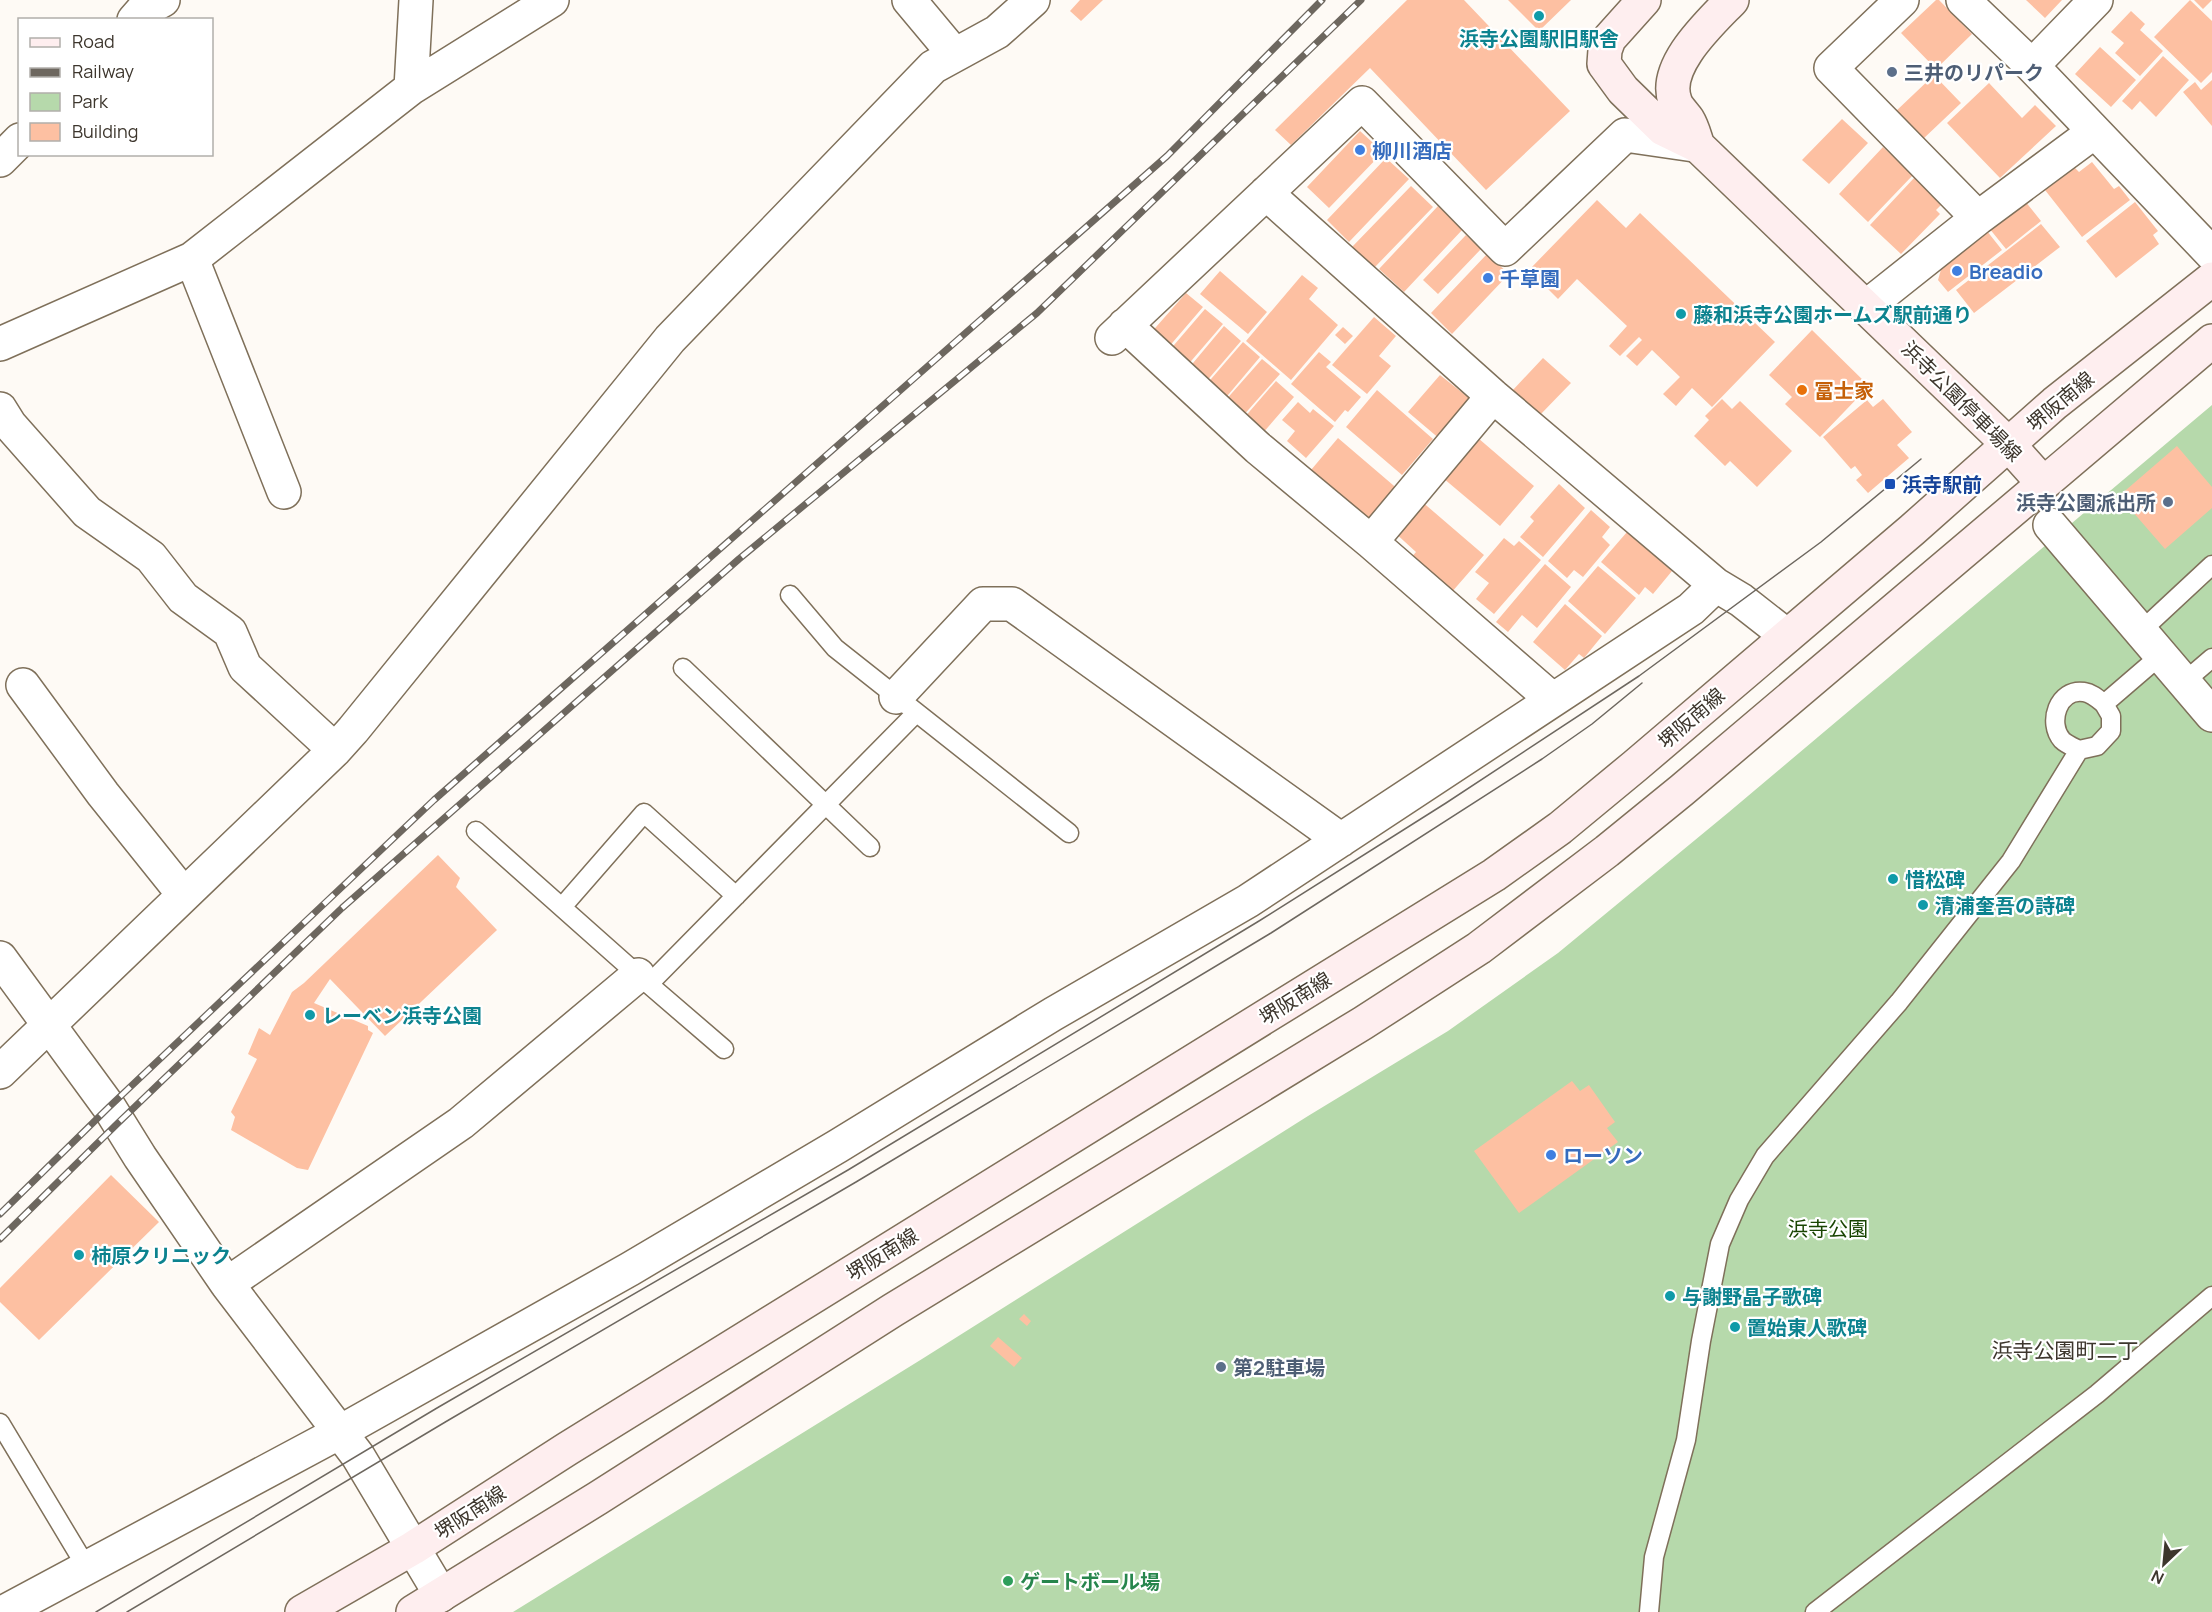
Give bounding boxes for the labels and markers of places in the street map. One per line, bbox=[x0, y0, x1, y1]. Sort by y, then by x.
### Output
marker: 浜寺公園駅旧駅舎 bbox=[1532, 9, 1546, 23]
place label: 浜寺公園駅旧駅舎 bbox=[1459, 25, 1619, 52]
place label: 三井のリパーク bbox=[1904, 59, 2044, 86]
marker: 三井のリパーク bbox=[1885, 65, 1899, 79]
place label: 柳川酒店 bbox=[1372, 137, 1452, 164]
marker: 柳川酒店 bbox=[1353, 143, 1367, 157]
place label: Breadio bbox=[1969, 258, 2043, 285]
marker: Breadio bbox=[1950, 264, 1964, 278]
place label: 千草園 bbox=[1500, 265, 1560, 292]
marker: 千草園 bbox=[1481, 271, 1495, 285]
place label: 藤和浜寺公園ホームズ駅前通り bbox=[1693, 301, 1972, 328]
marker: 藤和浜寺公園ホームズ駅前通り bbox=[1674, 307, 1688, 321]
place label: 冨士家 bbox=[1814, 377, 1874, 404]
marker: 冨士家 bbox=[1795, 383, 1809, 397]
place label: 浜寺駅前 bbox=[1902, 471, 1982, 498]
marker: 浜寺駅前 bbox=[1883, 477, 1897, 491]
place label: 浜寺公園派出所 bbox=[2016, 489, 2156, 516]
marker: 浜寺公園派出所 bbox=[2161, 495, 2175, 509]
place label: 惜松碑 bbox=[1905, 866, 1965, 893]
marker: 惜松碑 bbox=[1886, 872, 1900, 886]
place label: 清浦奎吾の詩碑 bbox=[1935, 892, 2075, 919]
marker: 清浦奎吾の詩碑 bbox=[1916, 898, 1930, 912]
place label: レーベン浜寺公園 bbox=[322, 1002, 482, 1029]
marker: レーベン浜寺公園 bbox=[303, 1008, 317, 1022]
place label: ローソン bbox=[1563, 1142, 1643, 1169]
marker: ローソン bbox=[1544, 1148, 1558, 1162]
place label: 柿原クリニック bbox=[91, 1242, 231, 1269]
marker: 柿原クリニック bbox=[72, 1248, 86, 1262]
place label: 与謝野晶子歌碑 bbox=[1682, 1283, 1822, 1310]
marker: 与謝野晶子歌碑 bbox=[1663, 1289, 1677, 1303]
place label: 置始東人歌碑 bbox=[1747, 1314, 1867, 1341]
marker: 置始東人歌碑 bbox=[1728, 1320, 1742, 1334]
place label: 第2駐車場 bbox=[1233, 1354, 1325, 1381]
marker: 第2駐車場 bbox=[1214, 1360, 1228, 1374]
place label: ゲートボール場 bbox=[1020, 1568, 1160, 1595]
marker: ゲートボール場 bbox=[1001, 1574, 1015, 1588]

